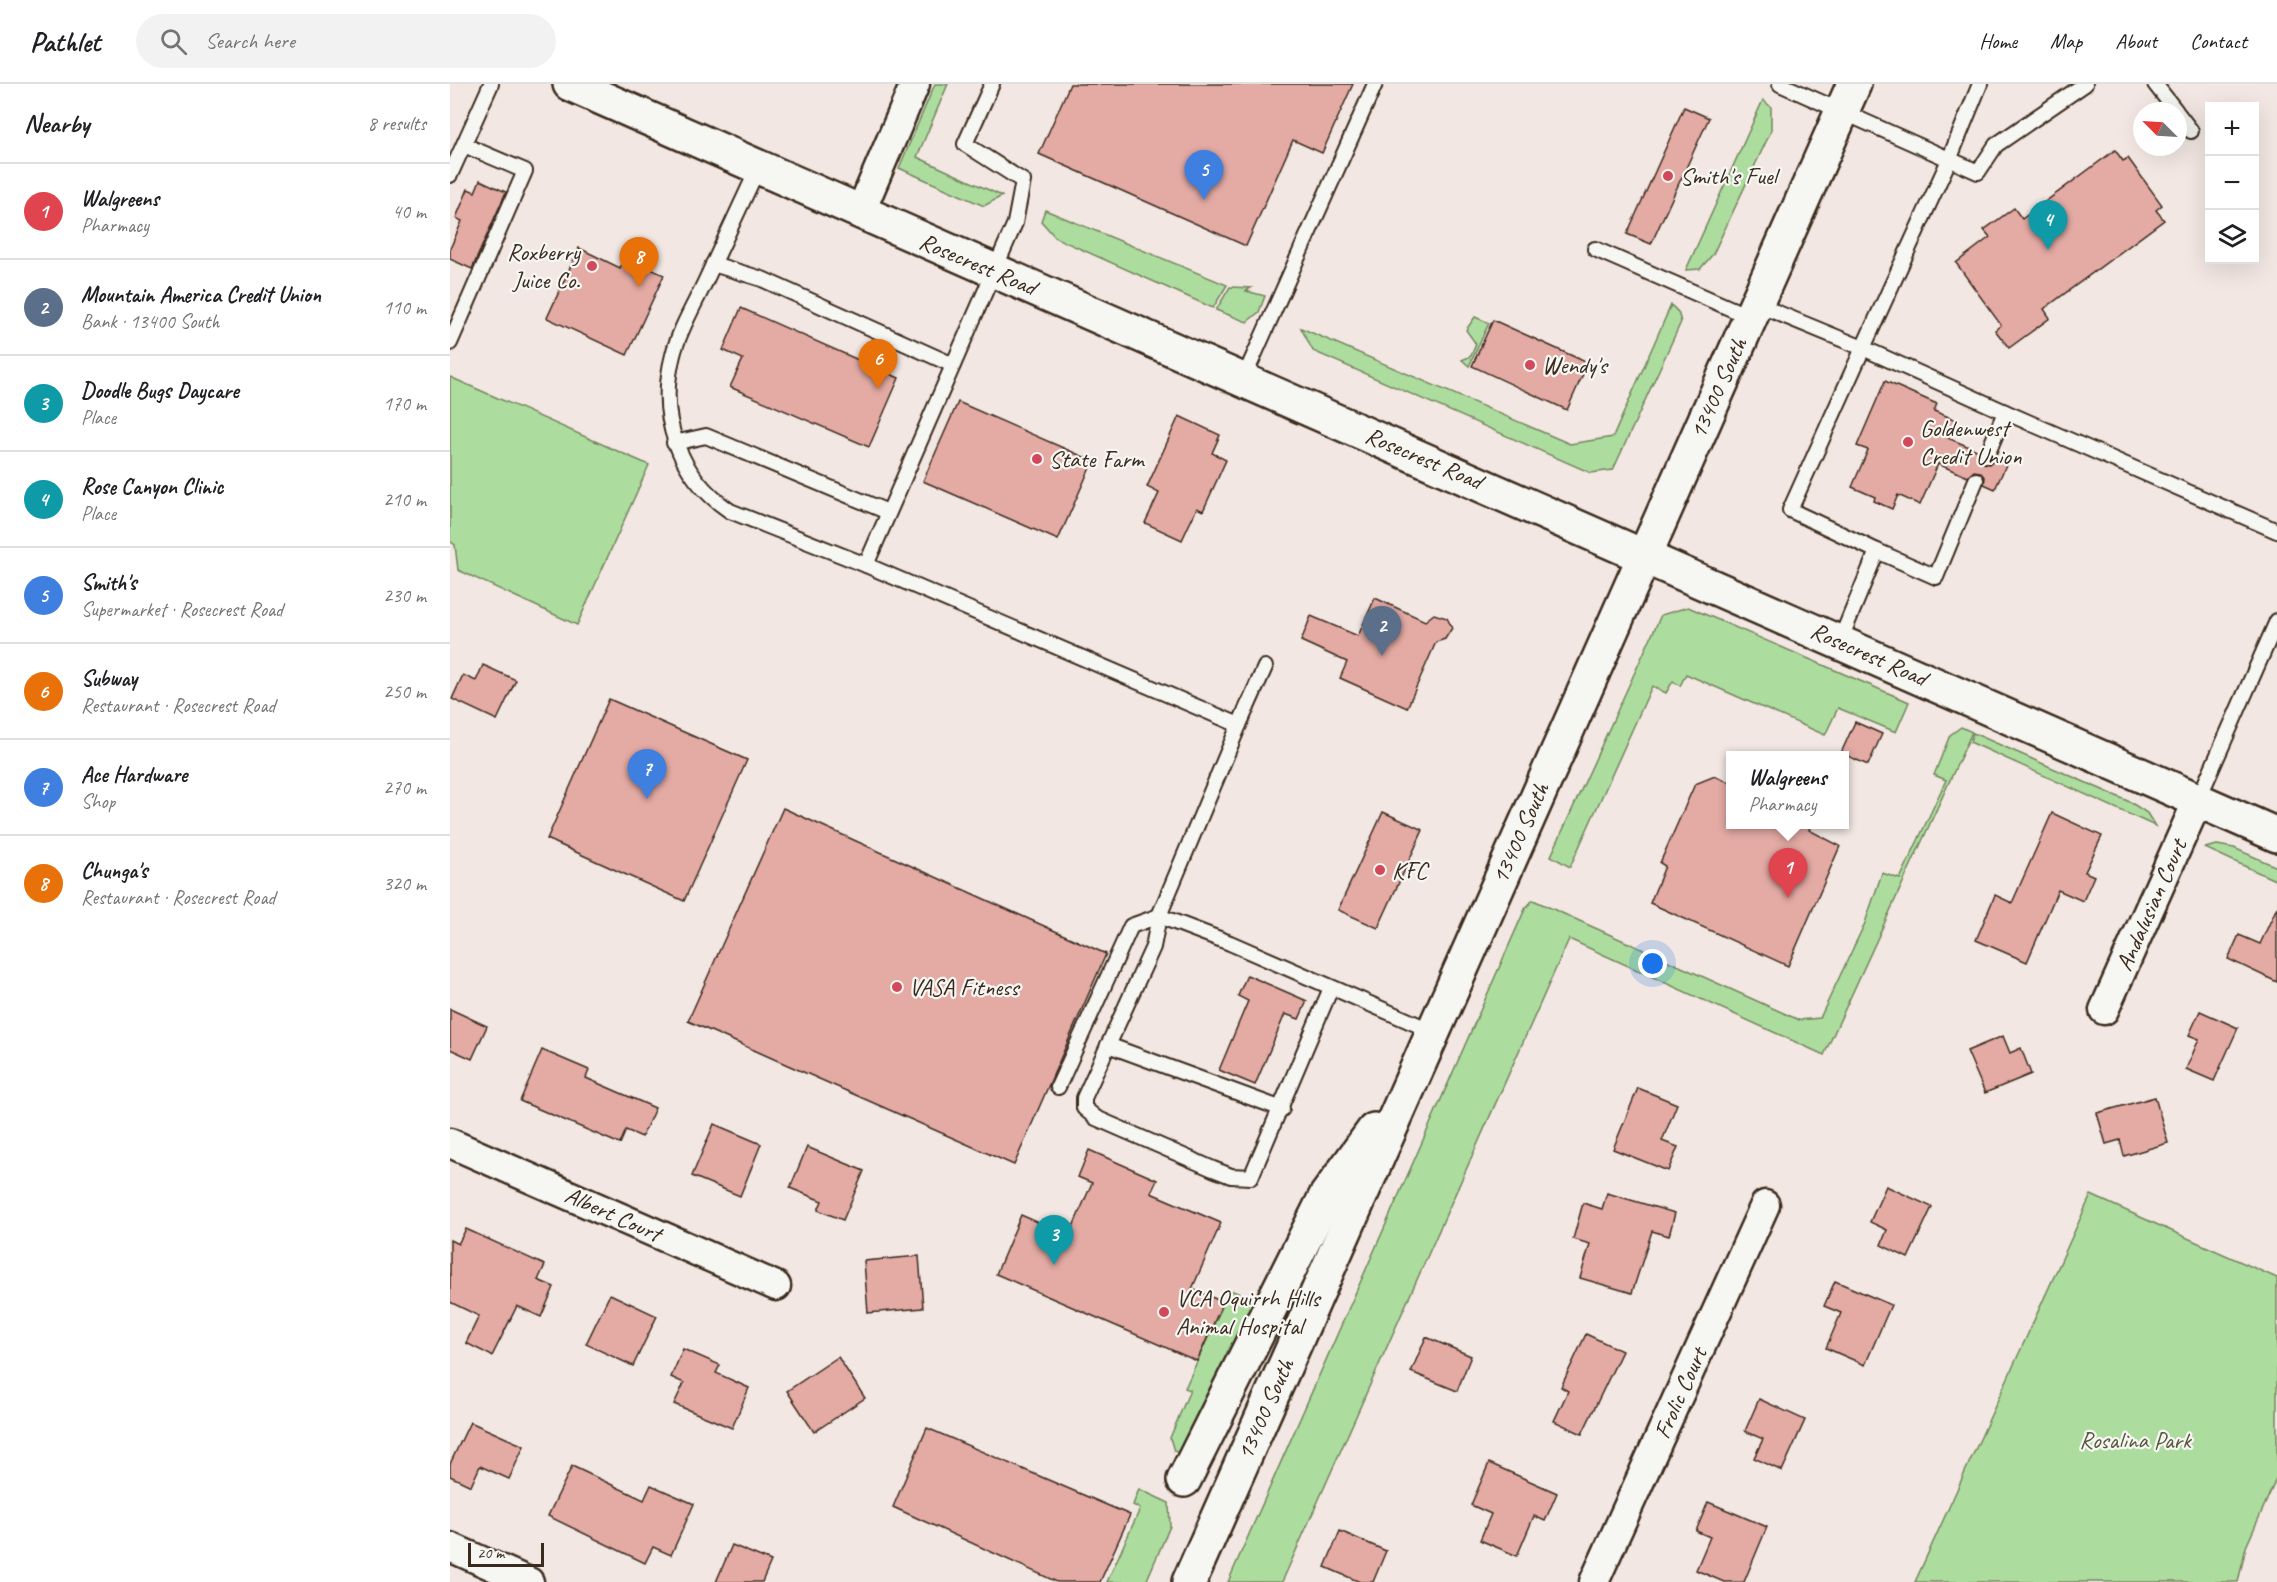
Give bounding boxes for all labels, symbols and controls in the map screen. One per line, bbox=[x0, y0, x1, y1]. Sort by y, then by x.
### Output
search box bbox=[136, 14, 556, 68]
text: Pathlet bbox=[30, 24, 100, 59]
icon: search bbox=[157, 25, 190, 58]
text: Search here bbox=[205, 27, 295, 55]
text: Home bbox=[1979, 28, 2017, 54]
text: Map bbox=[2050, 28, 2082, 54]
text: About bbox=[2115, 28, 2157, 54]
text: Contact bbox=[2190, 28, 2247, 54]
north arrow bbox=[2133, 102, 2187, 156]
map controls bbox=[2205, 102, 2259, 264]
button: + bbox=[2205, 102, 2259, 156]
text: Nearby bbox=[24, 107, 89, 140]
text: 8 results bbox=[367, 111, 426, 136]
pin: 5 bbox=[1184, 150, 1224, 200]
button: − bbox=[2205, 156, 2259, 210]
place label: Smith's Fuel bbox=[1680, 161, 1781, 191]
marker: Smith's Fuel bbox=[1661, 169, 1675, 183]
text: Walgreens bbox=[81, 185, 159, 213]
text: 1 bbox=[39, 199, 48, 224]
text: 40 m bbox=[392, 199, 426, 224]
pin: 4 bbox=[2028, 200, 2068, 250]
button: layers bbox=[2205, 210, 2259, 264]
text: Pharmacy bbox=[81, 213, 149, 238]
street label: Rosecrest Road bbox=[915, 226, 1044, 303]
place label: Roxberry Juice Co. bbox=[507, 237, 582, 295]
pin: 8 bbox=[620, 238, 658, 287]
marker: Roxberry Juice Co. bbox=[585, 259, 599, 273]
text: Mountain America Credit Union bbox=[81, 281, 321, 309]
text: 2 bbox=[39, 295, 48, 320]
text: 110 m bbox=[383, 295, 426, 320]
text: Bank · 13400 South bbox=[81, 309, 219, 334]
street label: 13400 South bbox=[1682, 332, 1754, 443]
pin: 6 bbox=[858, 340, 898, 389]
place label: Wendy's bbox=[1542, 350, 1610, 380]
marker: Wendy's bbox=[1523, 358, 1537, 372]
text: Doodle Bugs Daycare bbox=[81, 377, 239, 405]
text: 3 bbox=[39, 391, 48, 416]
text: 170 m bbox=[383, 391, 426, 416]
text: Place bbox=[81, 405, 116, 430]
place label: Goldenwest Credit Union bbox=[1920, 413, 2022, 471]
street label: Rosecrest Road bbox=[1361, 420, 1490, 497]
marker: Goldenwest Credit Union bbox=[1901, 435, 1915, 449]
place label: State Farm bbox=[1049, 444, 1146, 474]
marker: State Farm bbox=[1030, 452, 1044, 466]
text: Rose Canyon Clinic bbox=[81, 473, 223, 501]
text: 4 bbox=[39, 487, 48, 512]
text: 210 m bbox=[383, 487, 426, 512]
text: Place bbox=[81, 501, 116, 526]
text: Smith's bbox=[81, 569, 136, 597]
text: 5 bbox=[39, 583, 48, 608]
text: 230 m bbox=[383, 583, 426, 608]
text: Supermarket · Rosecrest Road bbox=[81, 597, 283, 622]
pin: 2 bbox=[1362, 606, 1402, 656]
street label: Rosecrest Road bbox=[1806, 615, 1935, 694]
text: Subway bbox=[81, 665, 137, 693]
text: 6 bbox=[39, 679, 48, 704]
text: 250 m bbox=[383, 679, 426, 704]
text: Restaurant · Rosecrest Road bbox=[81, 693, 275, 718]
pin: 7 bbox=[628, 750, 666, 799]
popup bbox=[1726, 751, 1849, 829]
text: Ace Hardware bbox=[81, 761, 187, 789]
text: Walgreens bbox=[1749, 764, 1827, 792]
text: 7 bbox=[39, 775, 48, 800]
text: 270 m bbox=[383, 775, 426, 800]
street label: 13400 South bbox=[1484, 777, 1556, 888]
text: Shop bbox=[81, 789, 115, 814]
text: Pharmacy bbox=[1749, 792, 1816, 817]
street label: Andalusian Court bbox=[2109, 833, 2194, 975]
pin: 1 bbox=[1768, 848, 1808, 898]
place label: KFC bbox=[1392, 855, 1429, 885]
text: Chunga's bbox=[81, 857, 147, 885]
marker: KFC bbox=[1373, 863, 1387, 877]
text: 8 bbox=[39, 871, 48, 896]
text: 320 m bbox=[383, 871, 426, 896]
text: Restaurant · Rosecrest Road bbox=[81, 885, 275, 910]
your location bbox=[1638, 949, 1667, 978]
place label: VASA Fitness bbox=[909, 972, 1021, 1002]
marker: VASA Fitness bbox=[890, 980, 904, 994]
street label: Albert Court bbox=[560, 1180, 668, 1250]
pin: 3 bbox=[1034, 1216, 1074, 1265]
place label: VCA Oquirrh Hills Animal Hospital bbox=[1176, 1283, 1322, 1341]
marker: VCA Oquirrh Hills Animal Hospital bbox=[1157, 1305, 1171, 1319]
street label: Frolic Court bbox=[1647, 1341, 1714, 1443]
street label: 13400 South bbox=[1229, 1353, 1301, 1464]
park label: Rosalina Park bbox=[2079, 1425, 2193, 1455]
scale bar bbox=[468, 1540, 544, 1568]
text: 20 m bbox=[477, 1543, 504, 1563]

